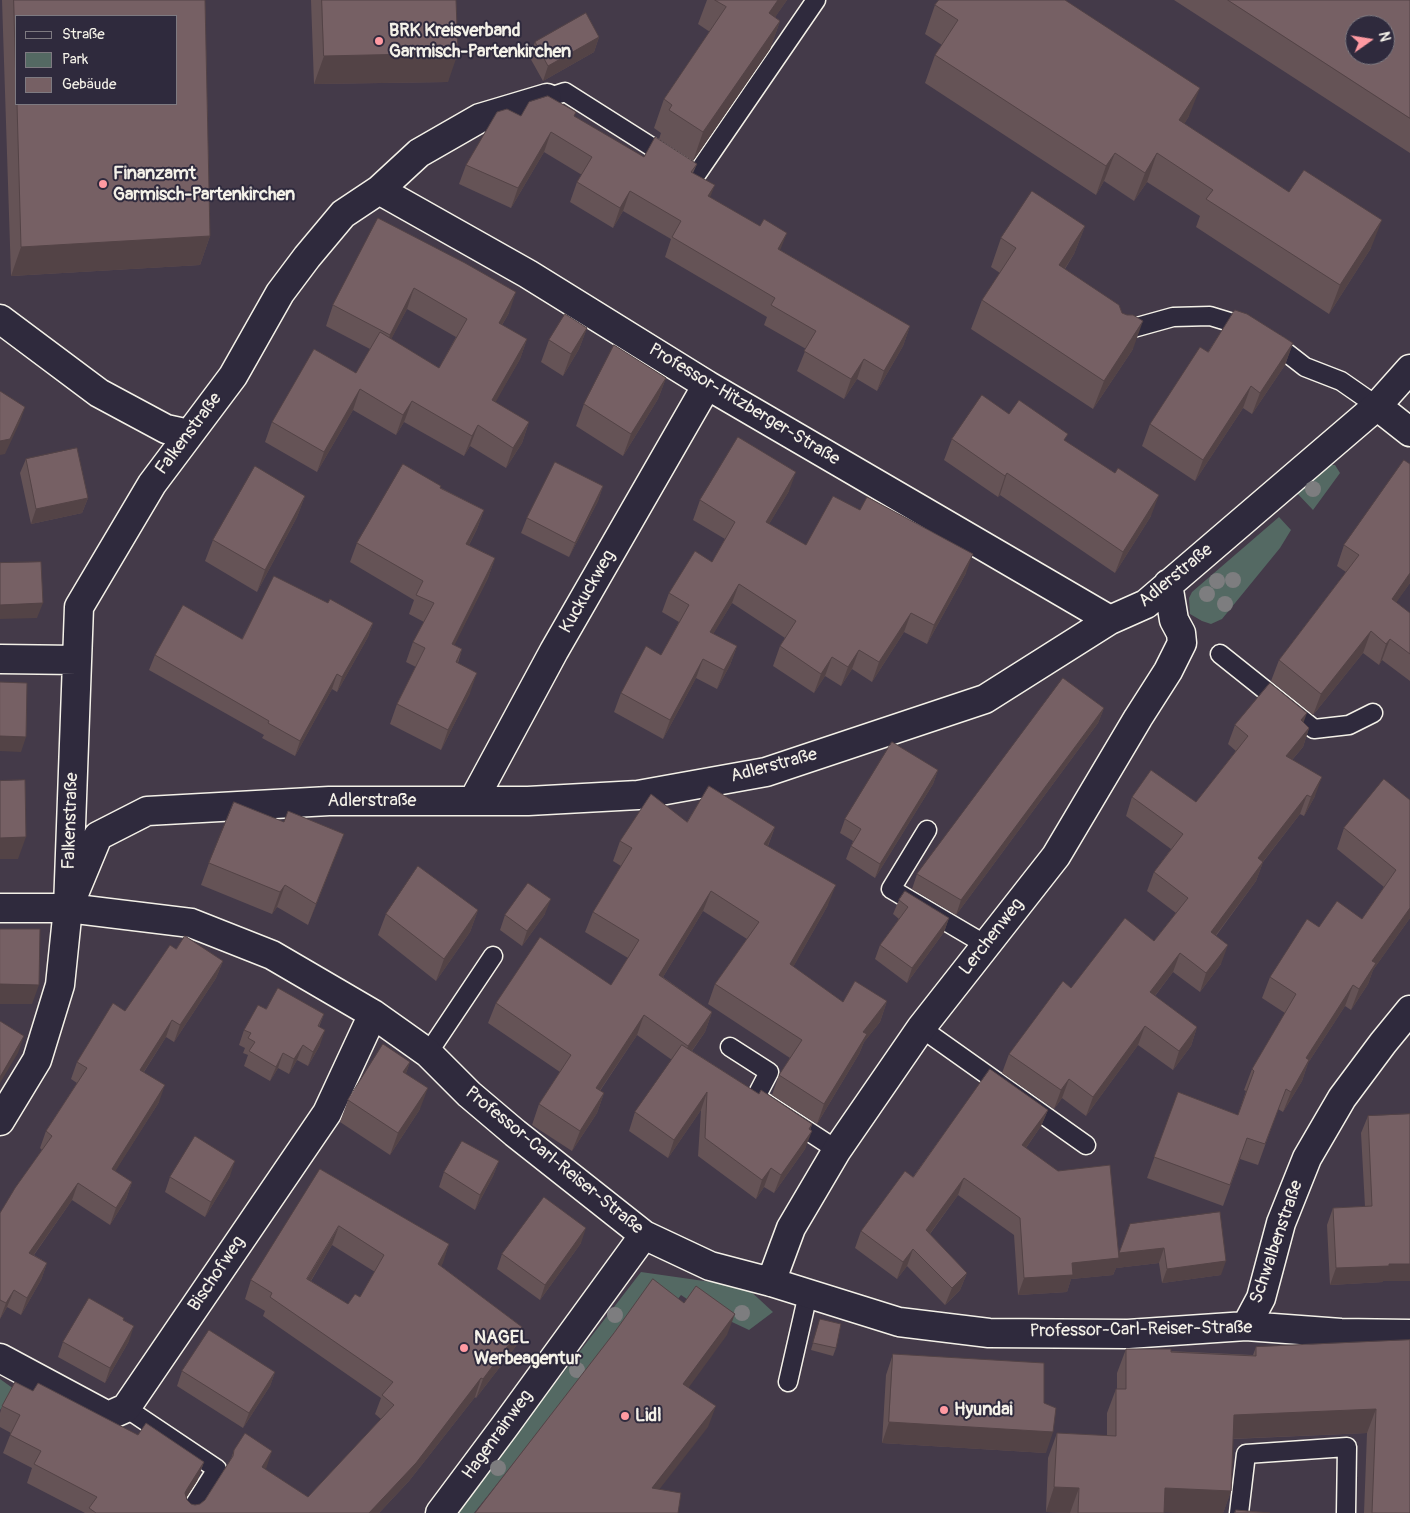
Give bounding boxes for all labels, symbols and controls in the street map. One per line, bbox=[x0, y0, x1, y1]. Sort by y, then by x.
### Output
legend bbox=[15, 15, 178, 105]
north arrow bbox=[1345, 15, 1395, 65]
place label: BRK Kreisverband Garmisch-Partenkirchen bbox=[389, 20, 571, 62]
text: Straße bbox=[62, 25, 105, 44]
text: N bbox=[1375, 30, 1393, 43]
marker: BRK Kreisverband Garmisch-Partenkirchen bbox=[373, 35, 385, 47]
text: Park bbox=[62, 50, 88, 69]
text: Gebäude bbox=[62, 75, 116, 94]
place label: Finanzamt Garmisch-Partenkirchen bbox=[113, 163, 295, 205]
marker: Finanzamt Garmisch-Partenkirchen bbox=[97, 178, 109, 190]
street label: Professor-Hitzberger-Straße bbox=[645, 339, 843, 471]
street label: Falkenstraße bbox=[151, 389, 227, 479]
street label: Adlerstraße bbox=[1135, 540, 1217, 612]
street label: Kuckuckweg bbox=[556, 547, 620, 637]
street label: Adlerstraße bbox=[728, 744, 820, 788]
street label: Falkenstraße bbox=[59, 772, 83, 870]
street label: Adlerstraße bbox=[328, 790, 416, 812]
street label: Lerchenweg bbox=[955, 894, 1029, 980]
street label: Professor-Carl-Reiser-Straße bbox=[461, 1082, 647, 1240]
street label: Schwalbenstraße bbox=[1246, 1178, 1308, 1306]
street label: Bischofweg bbox=[184, 1232, 250, 1316]
street label: Professor-Carl-Reiser-Straße bbox=[1029, 1317, 1253, 1343]
place label: NAGEL Werbeagentur bbox=[474, 1327, 581, 1370]
marker: NAGEL Werbeagentur bbox=[458, 1342, 470, 1354]
street label: Hagenrainweg bbox=[458, 1386, 538, 1484]
place label: Hyundai bbox=[954, 1399, 1013, 1421]
marker: Hyundai bbox=[938, 1404, 950, 1416]
place label: Lidl bbox=[635, 1405, 661, 1427]
marker: Lidl bbox=[619, 1410, 631, 1422]

